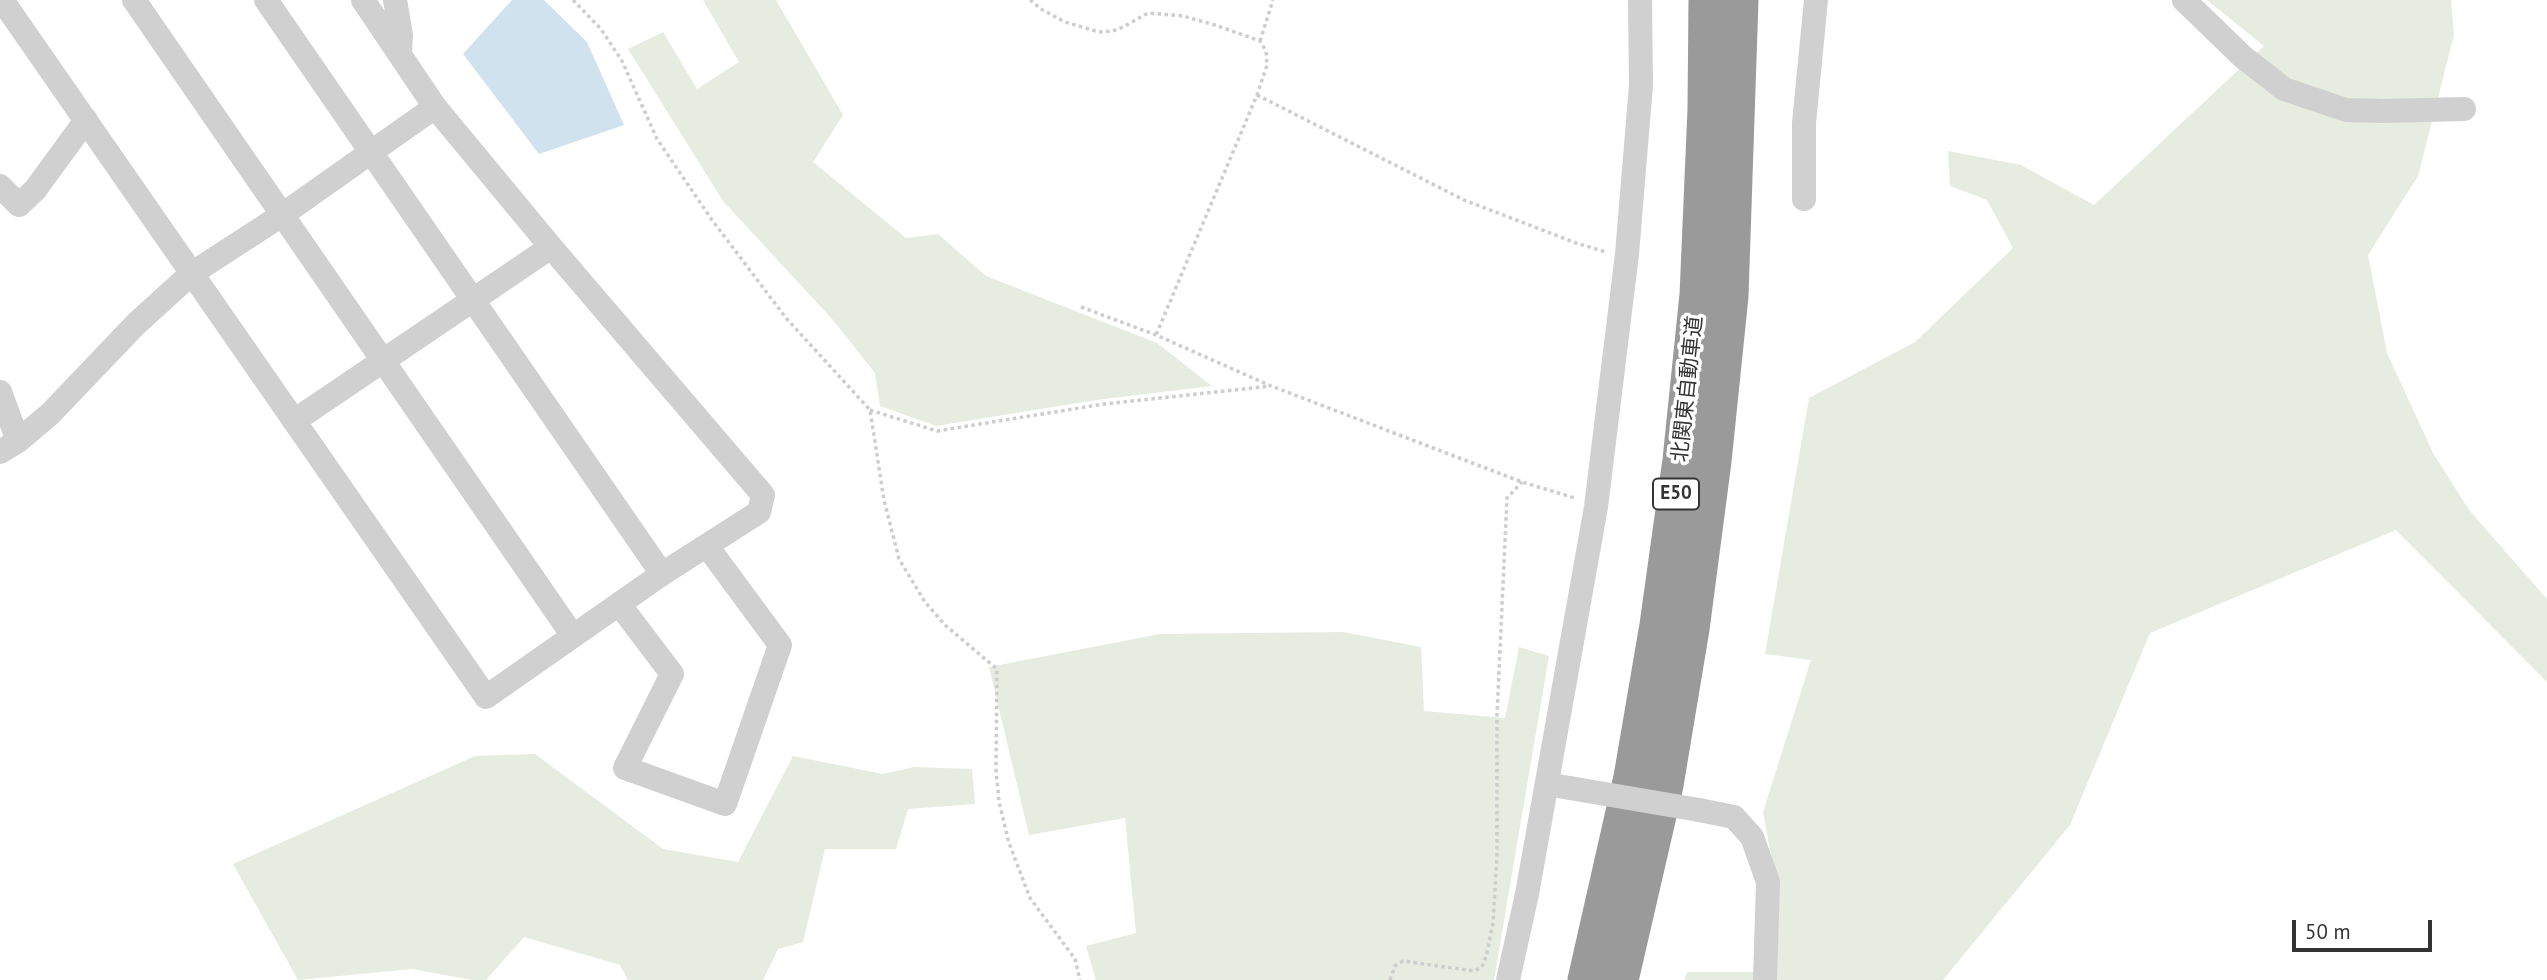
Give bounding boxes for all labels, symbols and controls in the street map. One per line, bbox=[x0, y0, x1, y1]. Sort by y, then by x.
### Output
street label: 北関東自動車道 bbox=[1668, 315, 1708, 463]
road number: E50 bbox=[1653, 478, 1699, 509]
scale bar bbox=[2295, 906, 2435, 950]
text: 50 m bbox=[2305, 918, 2351, 945]

